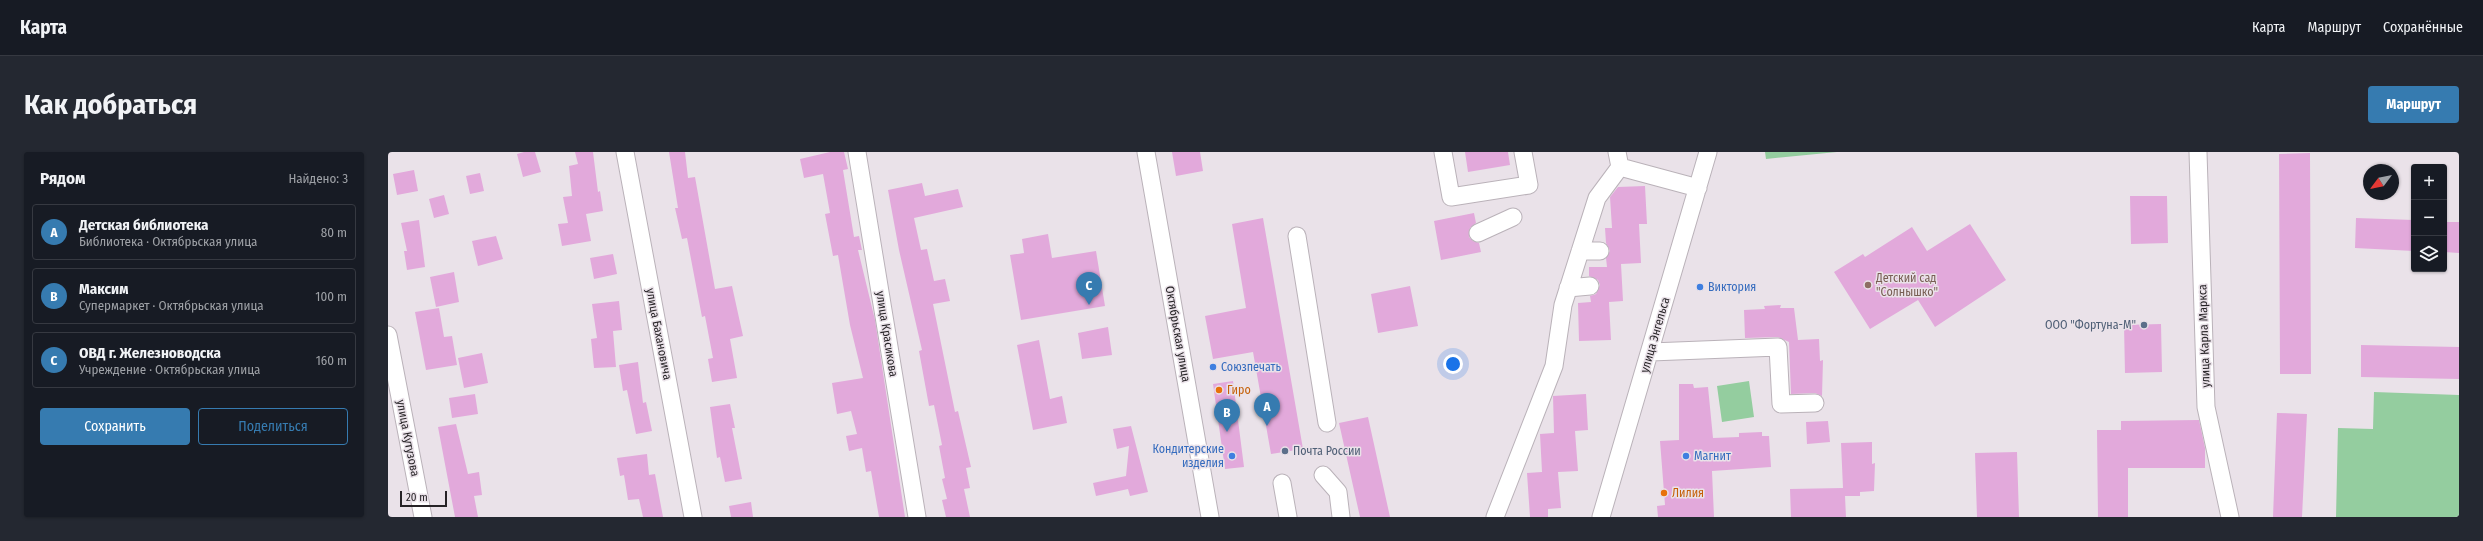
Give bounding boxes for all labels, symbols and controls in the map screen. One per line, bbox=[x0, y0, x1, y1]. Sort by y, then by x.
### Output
text: Карта bbox=[20, 16, 67, 39]
text: Карта bbox=[2252, 19, 2285, 36]
text: Маршрут bbox=[2307, 19, 2361, 36]
text: Сохранённые bbox=[2383, 19, 2463, 36]
button: Маршрут bbox=[2368, 86, 2459, 123]
text: Как добраться bbox=[24, 88, 197, 121]
north arrow bbox=[2363, 164, 2399, 200]
map controls bbox=[2411, 164, 2447, 272]
button: + bbox=[2411, 164, 2447, 200]
text: Рядом bbox=[40, 168, 85, 189]
text: Найдено: 3 bbox=[288, 171, 348, 186]
button: − bbox=[2411, 200, 2447, 236]
text: Детская библиотека bbox=[79, 216, 208, 234]
text: A bbox=[50, 225, 58, 240]
text: 80 m bbox=[321, 225, 347, 240]
text: Библиотека · Октябрьская улица bbox=[79, 234, 257, 249]
button: layers bbox=[2411, 236, 2447, 272]
place label: Детский сад "Солнышко" bbox=[1875, 271, 1938, 299]
pin: C bbox=[1076, 272, 1102, 305]
text: Максим bbox=[79, 280, 128, 298]
place label: Виктория bbox=[1708, 280, 1756, 294]
marker: Детский сад "Солнышко" bbox=[1863, 280, 1873, 290]
marker: Виктория bbox=[1695, 282, 1705, 292]
street label: улица Карла Маркса bbox=[2195, 284, 2213, 388]
street label: Октябрьская улица bbox=[1163, 285, 1193, 383]
street label: улица Бахановича bbox=[643, 287, 675, 381]
text: B bbox=[50, 289, 58, 304]
text: 100 m bbox=[315, 289, 347, 304]
street label: улица Красикова bbox=[873, 290, 901, 378]
street label: улица Энгельса bbox=[1638, 296, 1672, 374]
text: Супермаркет · Октябрьская улица bbox=[79, 298, 264, 313]
place label: ООО "Фортуна-М" bbox=[2045, 318, 2136, 332]
marker: ООО "Фортуна-М" bbox=[2139, 320, 2149, 330]
text: ОВД г. Железноводска bbox=[79, 344, 221, 362]
text: C bbox=[51, 353, 57, 368]
text: 160 m bbox=[316, 353, 347, 368]
your location bbox=[1443, 354, 1463, 374]
place label: Союзпечать bbox=[1221, 360, 1281, 374]
text: Учреждение · Октябрьская улица bbox=[79, 362, 260, 377]
marker: Союзпечать bbox=[1208, 362, 1218, 372]
place label: Гиро bbox=[1227, 383, 1251, 397]
marker: Гиро bbox=[1214, 385, 1224, 395]
pin: A bbox=[1254, 393, 1280, 426]
street label: улица Кутузова bbox=[394, 398, 422, 478]
pin: B bbox=[1214, 399, 1240, 432]
button: Сохранить bbox=[40, 408, 190, 445]
button: Поделиться bbox=[198, 408, 348, 445]
place label: Кондитерские изделия bbox=[1153, 442, 1224, 470]
place label: Почта России bbox=[1293, 444, 1361, 458]
marker: Почта России bbox=[1280, 446, 1290, 456]
place label: Магнит bbox=[1694, 449, 1731, 463]
marker: Кондитерские изделия bbox=[1227, 451, 1237, 461]
marker: Магнит bbox=[1681, 451, 1691, 461]
place label: Лилия bbox=[1672, 486, 1704, 500]
marker: Лилия bbox=[1659, 488, 1669, 498]
scale bar bbox=[400, 489, 447, 508]
text: 20 m bbox=[406, 491, 428, 504]

